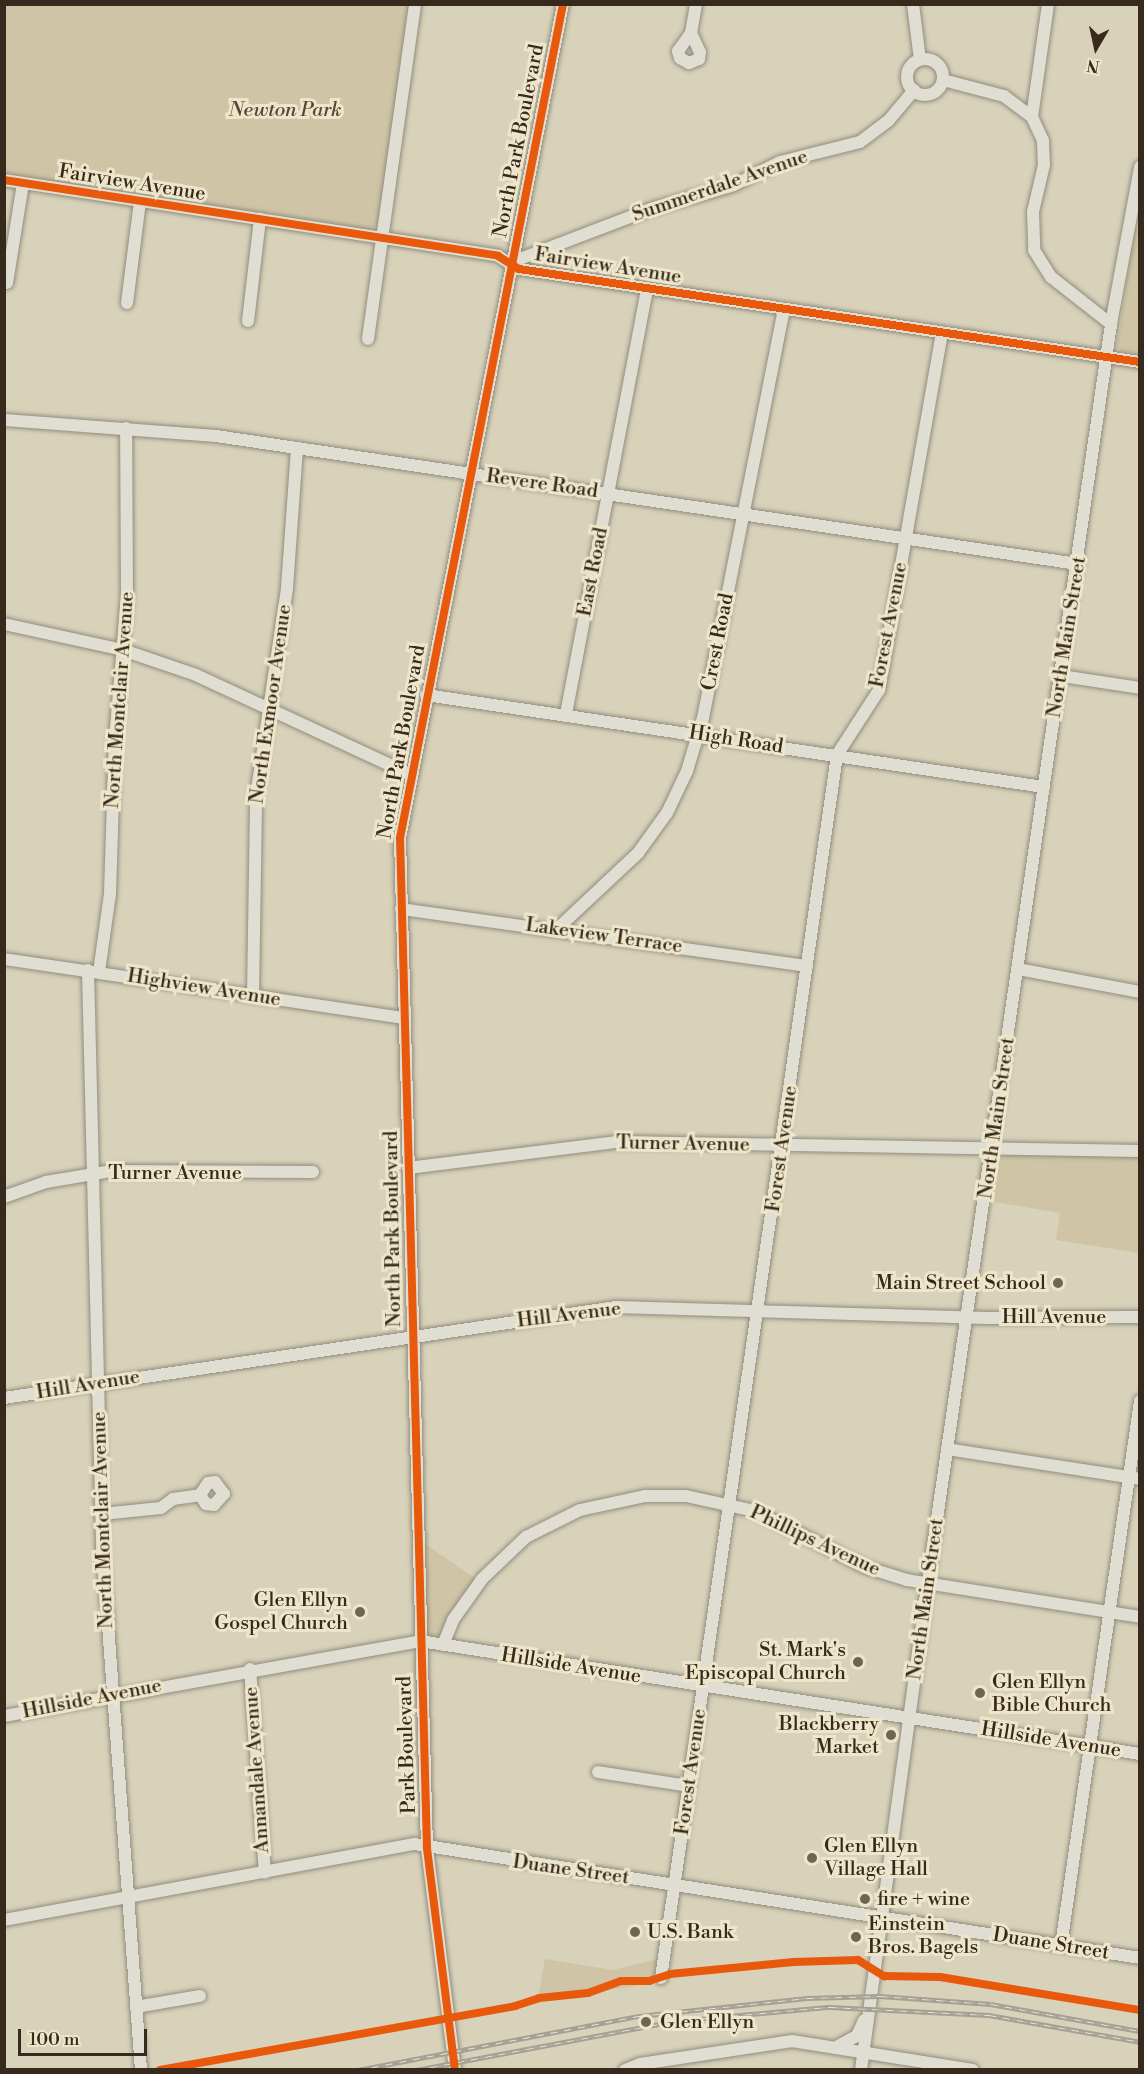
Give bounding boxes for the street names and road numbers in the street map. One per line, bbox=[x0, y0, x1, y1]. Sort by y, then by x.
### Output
street label: North Park Boulevard bbox=[488, 42, 550, 240]
street label: Summerdale Avenue bbox=[629, 145, 811, 227]
street label: Fairview Avenue bbox=[57, 160, 207, 206]
street label: Fairview Avenue bbox=[533, 243, 683, 289]
street label: Revere Road bbox=[485, 464, 599, 504]
street label: East Road bbox=[573, 525, 613, 619]
street label: North Main Street bbox=[1042, 555, 1092, 719]
street label: Forest Avenue bbox=[865, 560, 913, 690]
street label: North Montclair Avenue bbox=[100, 591, 140, 809]
street label: Crest Road bbox=[697, 591, 739, 693]
street label: North Exmoor Avenue bbox=[245, 603, 297, 805]
street label: North Park Boulevard bbox=[373, 643, 431, 841]
street label: High Road bbox=[687, 721, 785, 759]
street label: Lakeview Terrace bbox=[524, 913, 684, 959]
street label: Highview Avenue bbox=[125, 964, 283, 1012]
street label: North Main Street bbox=[974, 1036, 1020, 1200]
street label: Forest Avenue bbox=[761, 1084, 803, 1214]
street label: North Park Boulevard bbox=[379, 1130, 407, 1328]
street label: Turner Avenue bbox=[616, 1131, 750, 1157]
street label: Turner Avenue bbox=[108, 1161, 242, 1185]
street label: Hill Avenue bbox=[516, 1297, 622, 1333]
street label: Hill Avenue bbox=[1002, 1305, 1106, 1329]
street label: Hill Avenue bbox=[35, 1365, 141, 1405]
street label: North Montclair Avenue bbox=[87, 1411, 119, 1629]
street label: Phillips Avenue bbox=[746, 1500, 884, 1582]
street label: North Main Street bbox=[903, 1517, 949, 1681]
street label: Hillside Avenue bbox=[499, 1643, 643, 1689]
street label: Hillside Avenue bbox=[20, 1674, 164, 1724]
street label: Park Boulevard bbox=[393, 1676, 421, 1814]
street label: Annandale Avenue bbox=[239, 1686, 275, 1854]
street label: Forest Avenue bbox=[670, 1707, 712, 1837]
street label: Hillside Avenue bbox=[979, 1717, 1123, 1763]
street label: Duane Street bbox=[511, 1850, 631, 1890]
street label: Duane Street bbox=[991, 1923, 1111, 1965]

